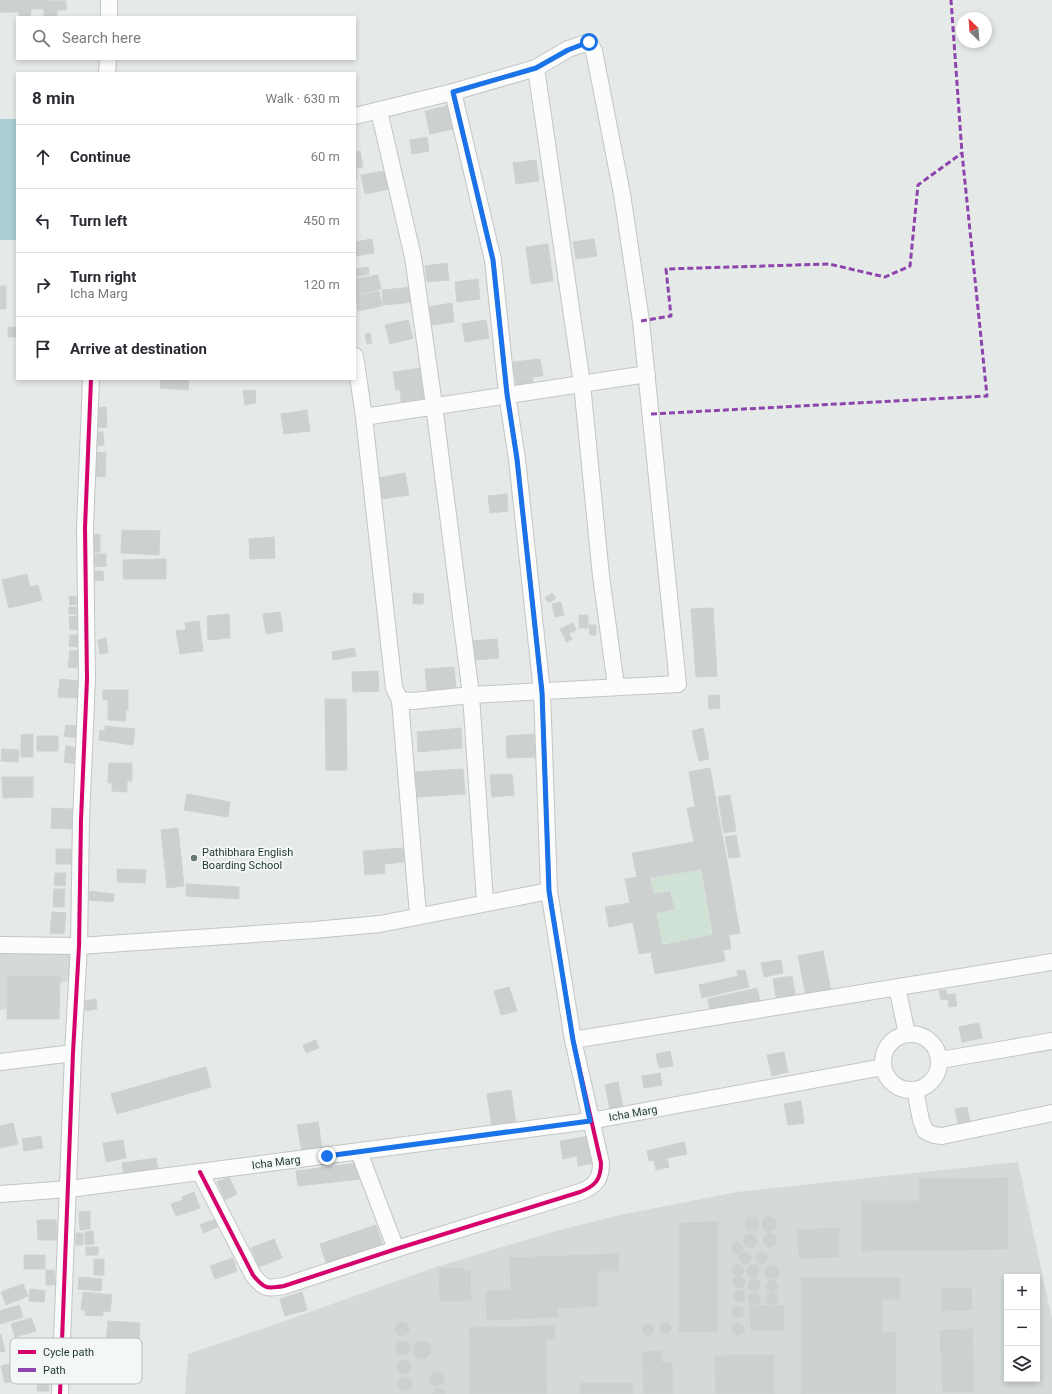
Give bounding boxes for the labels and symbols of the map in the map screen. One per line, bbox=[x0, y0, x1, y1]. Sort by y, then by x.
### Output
north arrow bbox=[956, 12, 992, 48]
route start bbox=[580, 33, 598, 51]
place label: Pathibhara English Boarding School bbox=[202, 846, 293, 872]
marker: Pathibhara English Boarding School bbox=[189, 853, 199, 863]
street label: Icha Marg bbox=[608, 1103, 658, 1124]
route end bbox=[318, 1147, 336, 1165]
street label: Icha Marg bbox=[251, 1153, 301, 1172]
legend bbox=[10, 1338, 142, 1384]
text: Cycle path bbox=[43, 1346, 94, 1359]
text: Path bbox=[43, 1364, 66, 1377]

